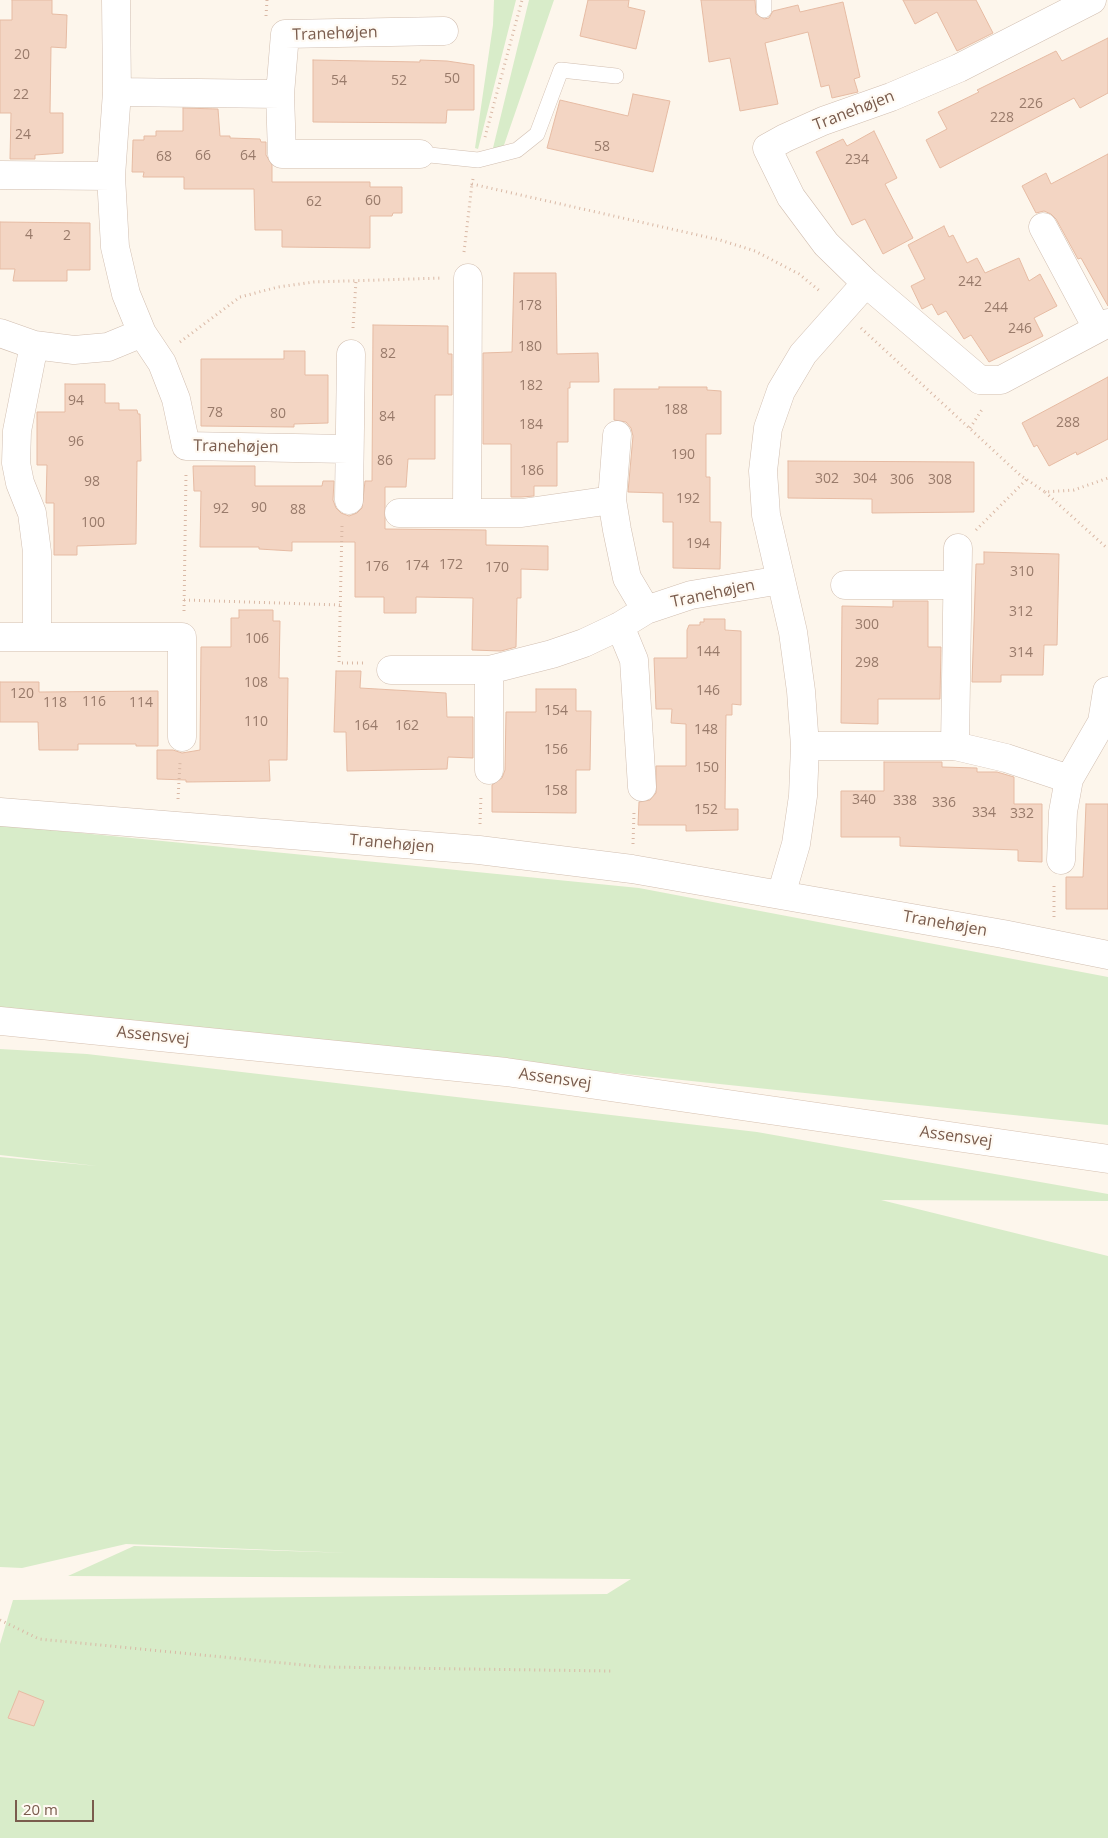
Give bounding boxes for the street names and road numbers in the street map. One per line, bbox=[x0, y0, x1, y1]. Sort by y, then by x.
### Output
street label: Tranehøjen bbox=[292, 23, 378, 45]
street label: Tranehøjen bbox=[811, 87, 897, 135]
street label: Tranehøjen bbox=[193, 437, 279, 457]
street label: Tranehøjen bbox=[669, 576, 757, 612]
street label: Tranehøjen bbox=[349, 831, 435, 857]
street label: Tranehøjen bbox=[901, 907, 989, 941]
street label: Assensvej bbox=[116, 1023, 190, 1049]
street label: Assensvej bbox=[518, 1064, 592, 1094]
street label: Assensvej bbox=[919, 1122, 993, 1152]

